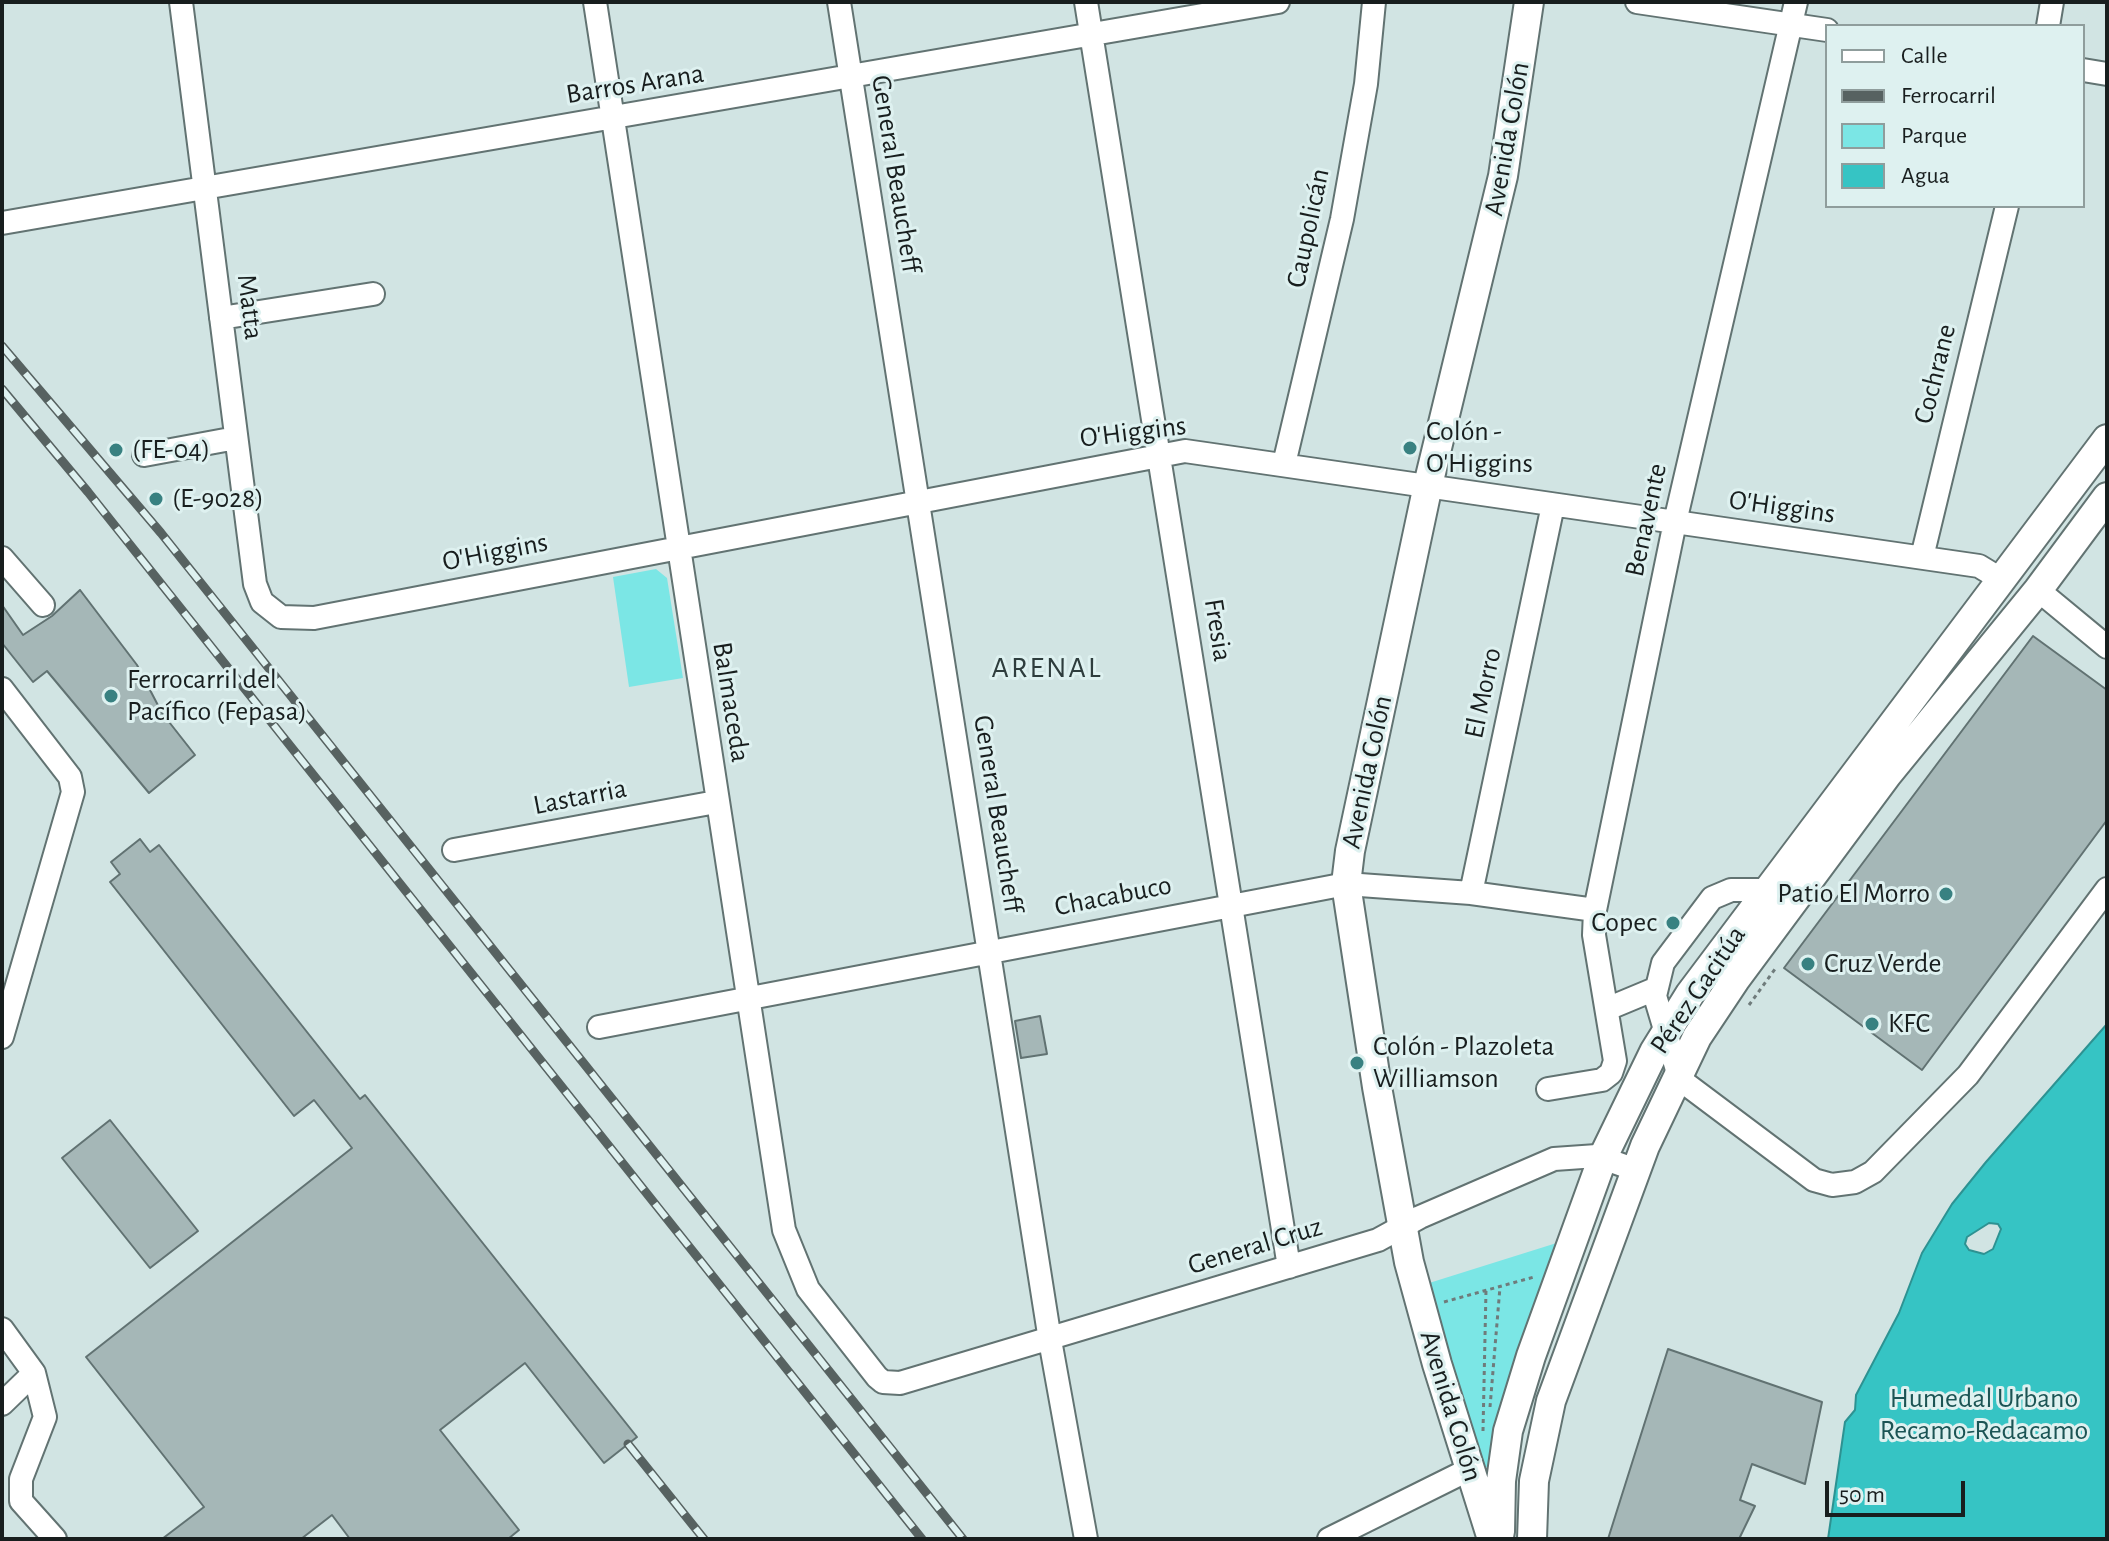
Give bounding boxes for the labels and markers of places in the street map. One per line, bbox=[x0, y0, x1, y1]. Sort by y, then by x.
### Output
place label: Colón - O'Higgins bbox=[1426, 415, 1533, 481]
place label: (FE-04) bbox=[132, 433, 210, 467]
marker: Colón - O'Higgins bbox=[1401, 439, 1419, 457]
marker: (FE-04) bbox=[107, 441, 125, 459]
place label: (E-9028) bbox=[172, 482, 264, 516]
marker: (E-9028) bbox=[147, 490, 165, 508]
place label: Ferrocarril del Pacífico (Fepasa) bbox=[127, 663, 307, 729]
marker: Ferrocarril del Pacífico (Fepasa) bbox=[102, 687, 120, 705]
place label: Patio El Morro bbox=[1777, 877, 1930, 911]
marker: Patio El Morro bbox=[1937, 885, 1955, 903]
place label: Copec bbox=[1591, 906, 1657, 940]
marker: Copec bbox=[1664, 914, 1682, 932]
place label: Cruz Verde bbox=[1824, 947, 1941, 981]
marker: Cruz Verde bbox=[1799, 955, 1817, 973]
place label: KFC bbox=[1888, 1007, 1930, 1041]
marker: KFC bbox=[1863, 1015, 1881, 1033]
place label: Colón - Plazoleta Williamson bbox=[1373, 1030, 1554, 1096]
marker: Colón - Plazoleta Williamson bbox=[1348, 1054, 1366, 1072]

